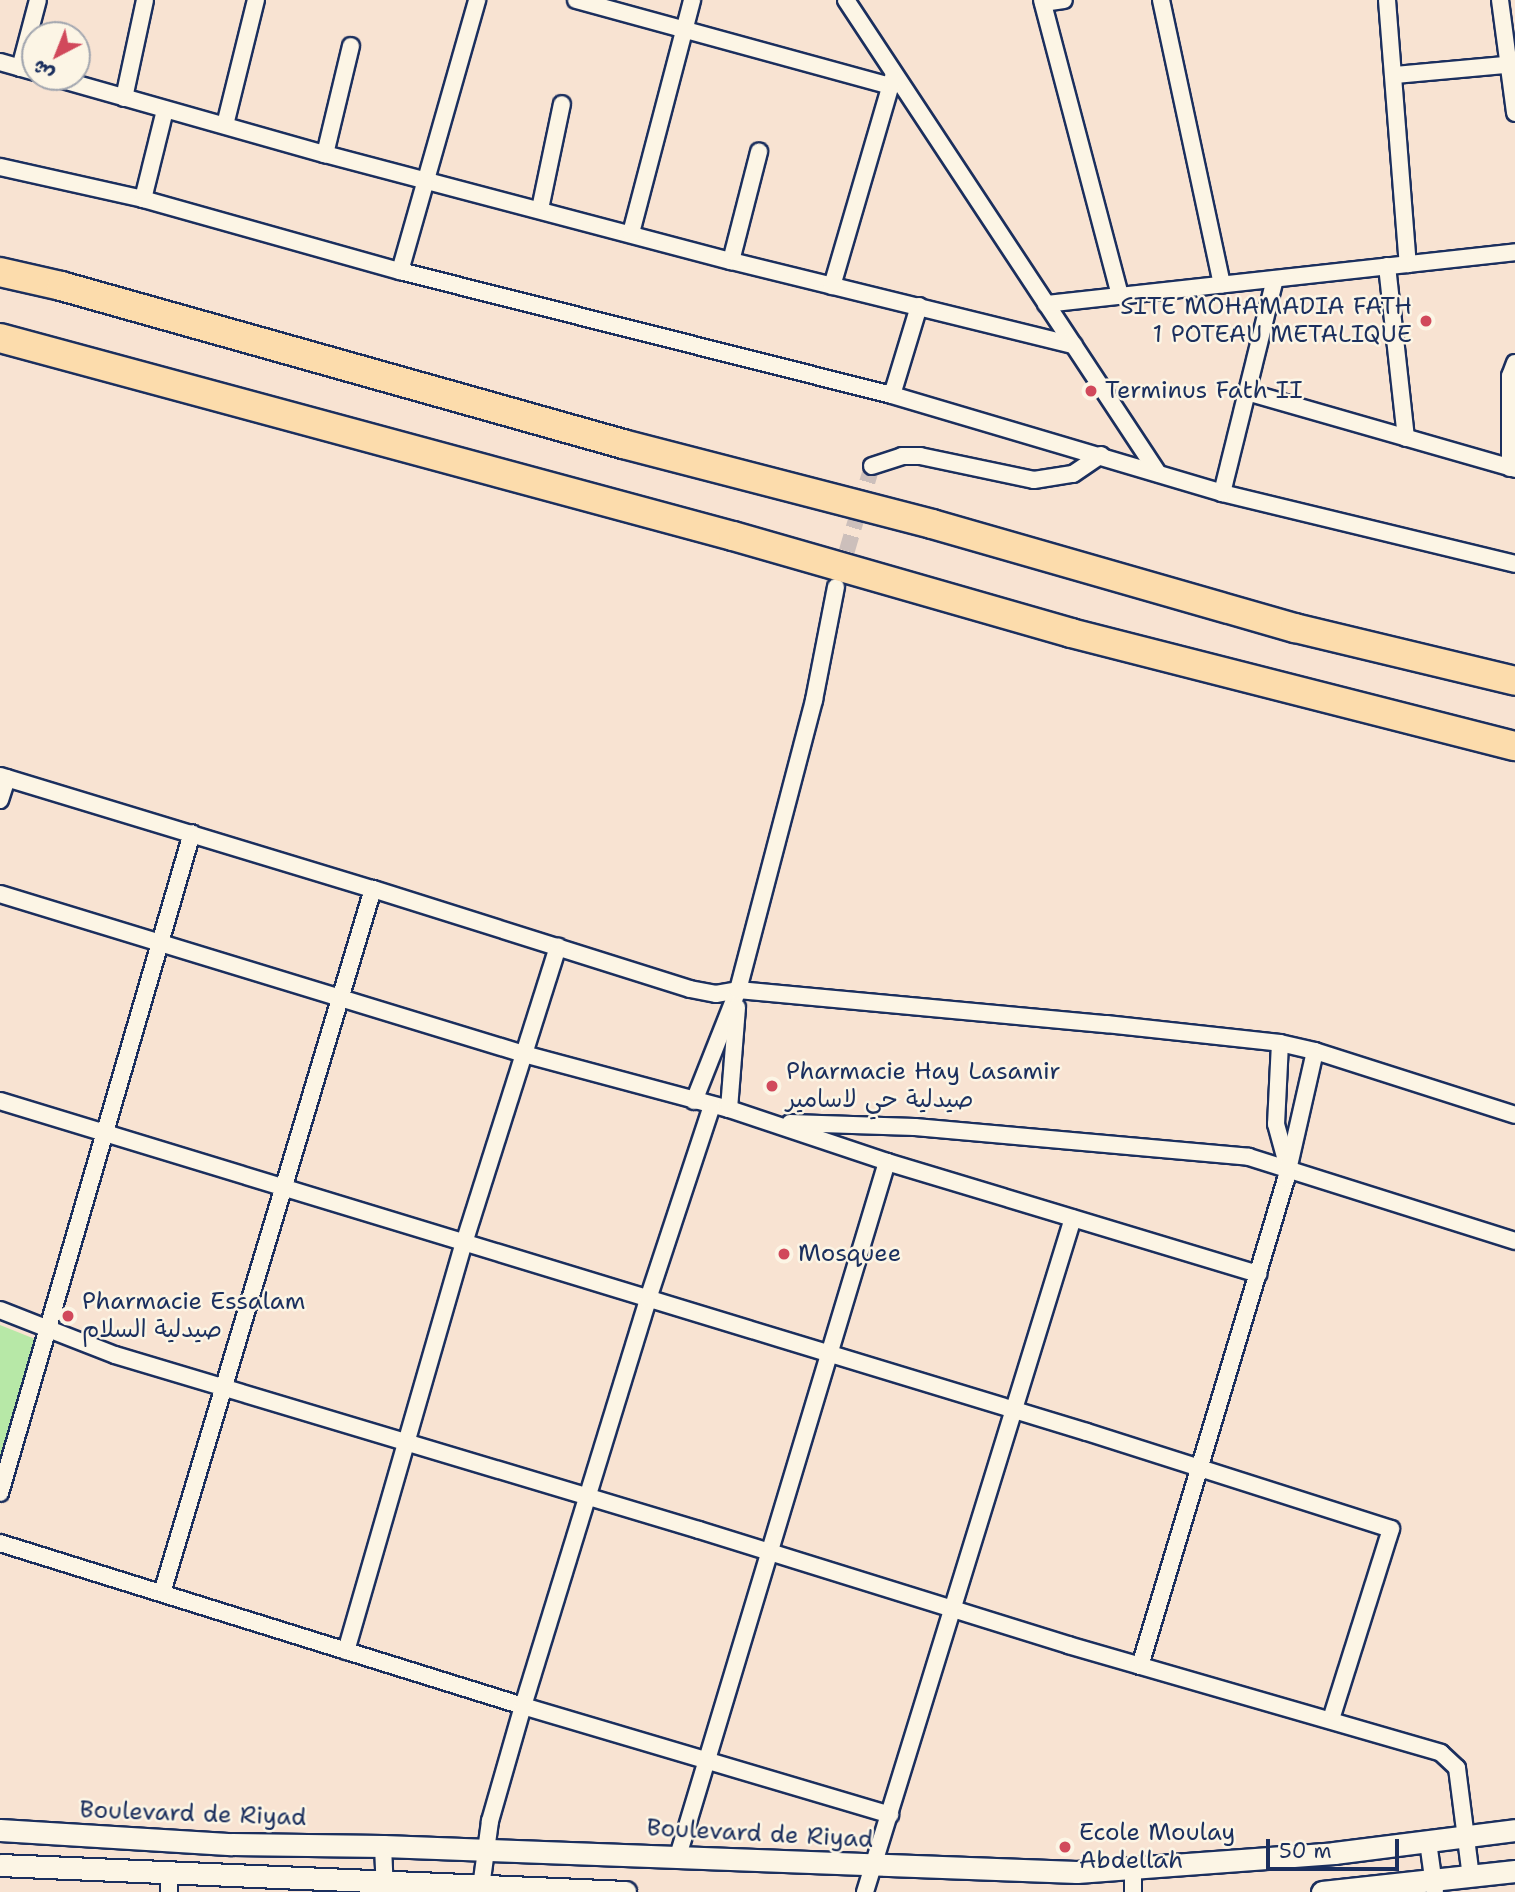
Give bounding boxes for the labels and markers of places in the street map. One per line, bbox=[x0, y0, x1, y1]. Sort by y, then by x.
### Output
place label: SITE MOHAMADIA FATH 1 POTEAU METALIQUE bbox=[1120, 293, 1412, 349]
marker: SITE MOHAMADIA FATH 1 POTEAU METALIQUE bbox=[1418, 313, 1434, 329]
place label: Terminus Fath II bbox=[1105, 377, 1303, 405]
marker: Terminus Fath II bbox=[1083, 383, 1099, 399]
place label: Pharmacie Hay Lasamir صيدلية حي لاسامير bbox=[786, 1058, 1061, 1114]
marker: Pharmacie Hay Lasamir صيدلية حي لاسامير bbox=[764, 1078, 780, 1094]
place label: Mosquee bbox=[798, 1240, 901, 1268]
marker: Mosquee bbox=[776, 1246, 792, 1262]
place label: Pharmacie Essalam صيدلية السلام bbox=[82, 1288, 305, 1344]
marker: Pharmacie Essalam صيدلية السلام bbox=[60, 1308, 76, 1324]
place label: Ecole Moulay Abdellah bbox=[1079, 1819, 1235, 1875]
marker: Ecole Moulay Abdellah bbox=[1057, 1839, 1073, 1855]

